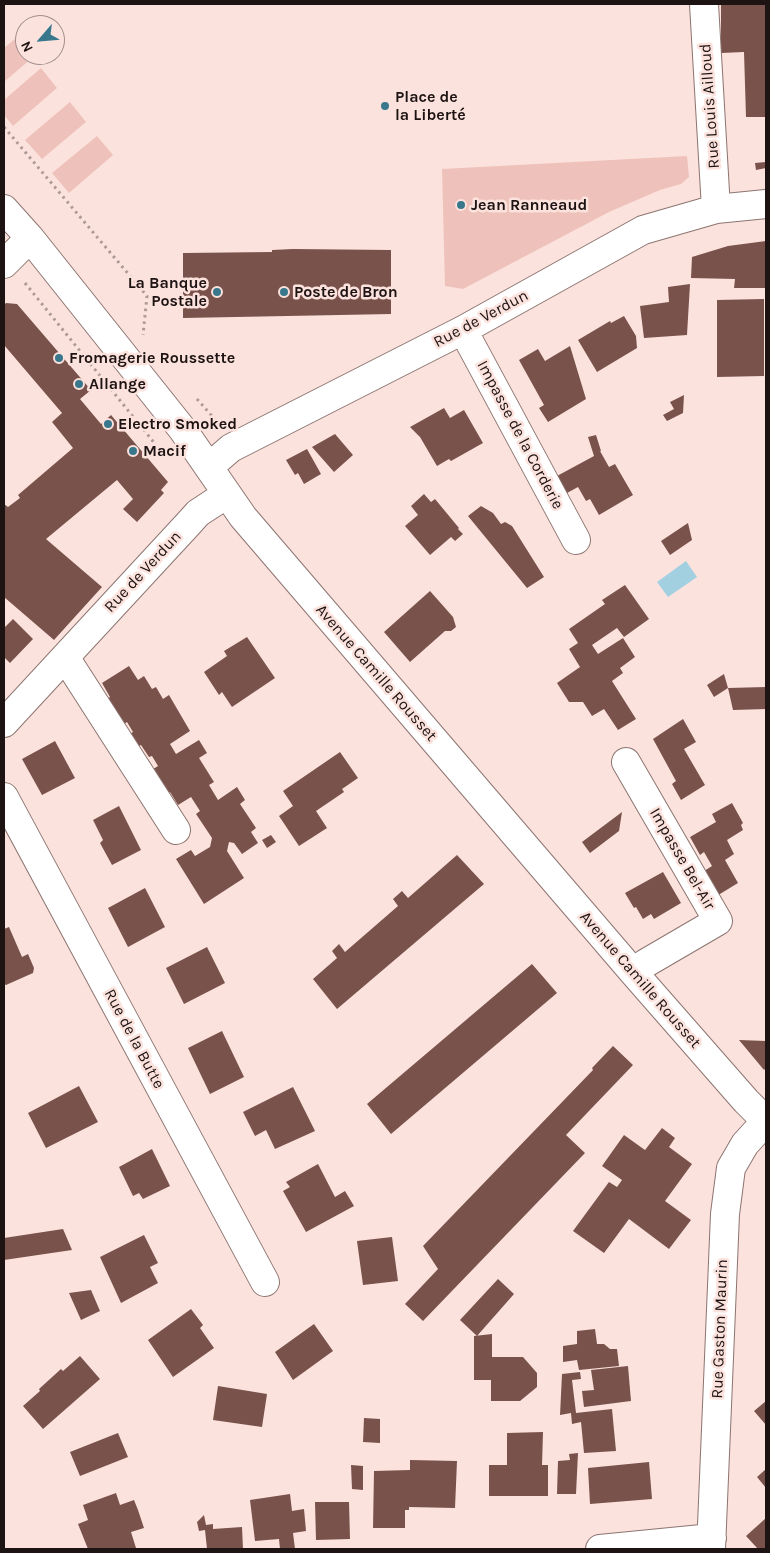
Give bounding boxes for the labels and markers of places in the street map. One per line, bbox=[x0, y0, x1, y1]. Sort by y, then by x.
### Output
place label: Place de la Liberté bbox=[395, 87, 466, 125]
marker: Place de la Liberté bbox=[379, 100, 391, 112]
place label: Jean Ranneaud bbox=[471, 195, 587, 215]
marker: Jean Ranneaud bbox=[455, 199, 467, 211]
place label: La Banque Postale bbox=[128, 273, 207, 311]
place label: Poste de Bron bbox=[294, 282, 398, 302]
marker: La Banque Postale bbox=[211, 286, 223, 298]
marker: Poste de Bron bbox=[278, 286, 290, 298]
place label: Fromagerie Roussette bbox=[69, 348, 235, 368]
marker: Fromagerie Roussette bbox=[53, 352, 65, 364]
place label: Allange bbox=[89, 374, 146, 394]
marker: Allange bbox=[73, 378, 85, 390]
place label: Electro Smoked bbox=[118, 414, 237, 434]
marker: Electro Smoked bbox=[102, 418, 114, 430]
place label: Macif bbox=[143, 441, 186, 461]
marker: Macif bbox=[127, 445, 139, 457]

